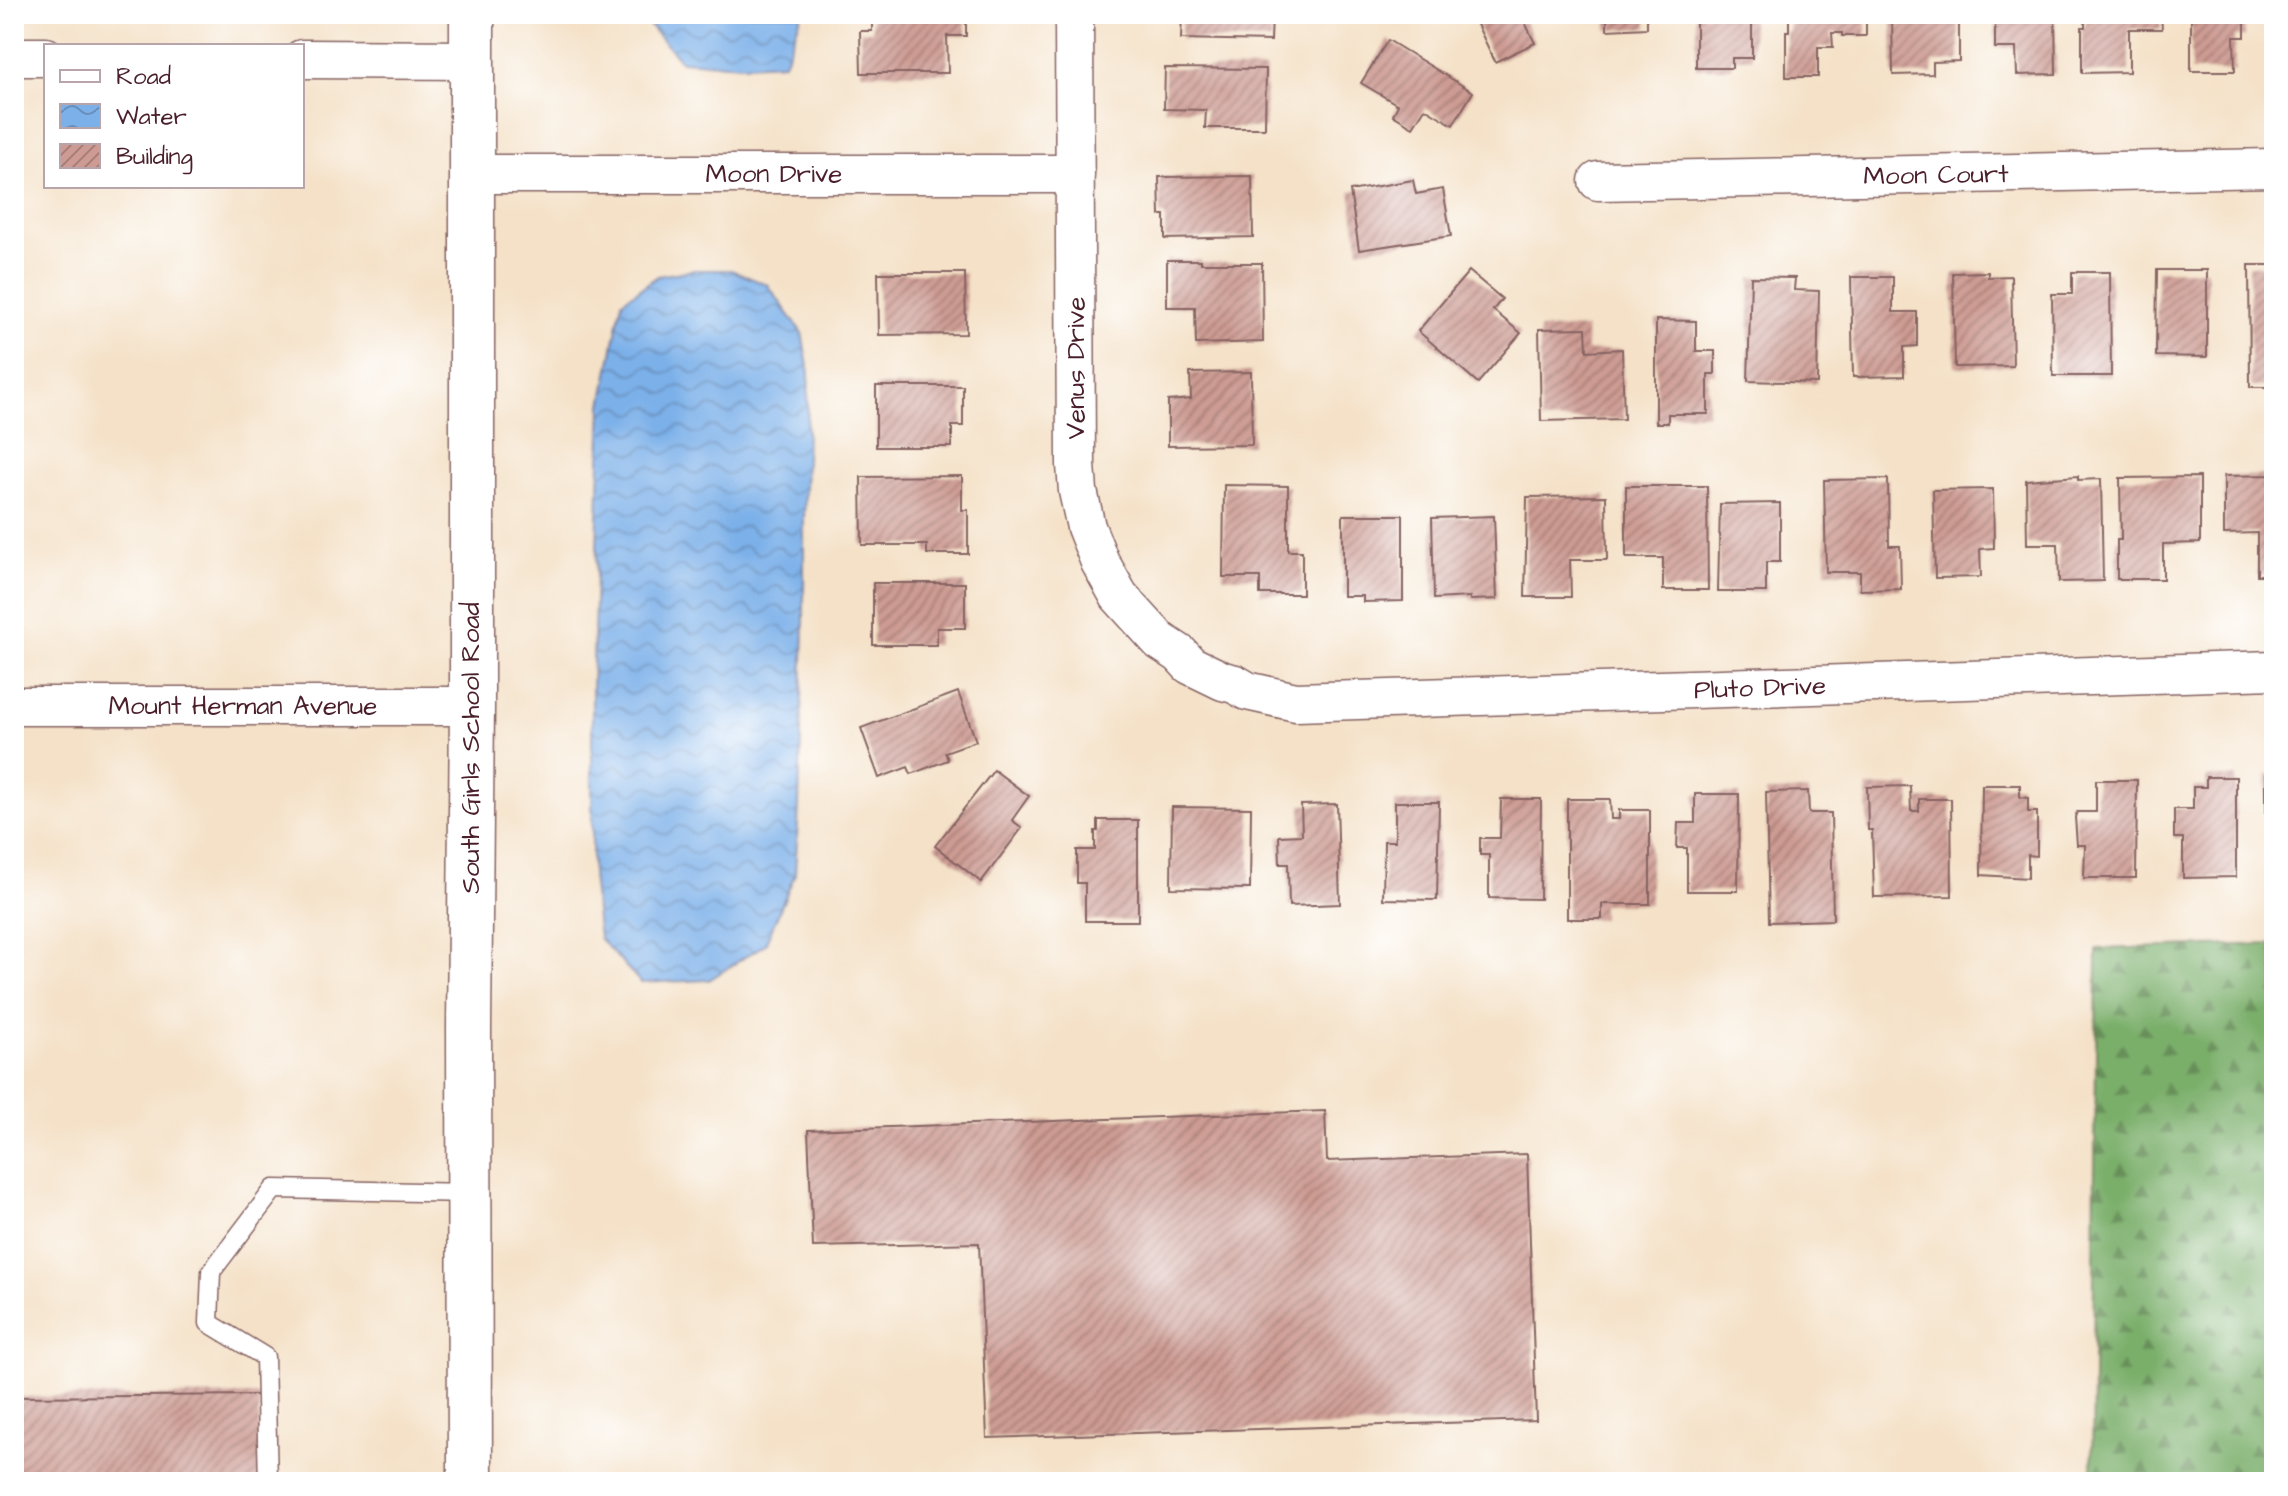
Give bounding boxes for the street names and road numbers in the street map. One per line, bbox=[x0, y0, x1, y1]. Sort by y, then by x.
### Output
street label: Moon Drive bbox=[706, 156, 842, 192]
street label: Moon Court bbox=[1863, 156, 2009, 194]
street label: Venus Drive bbox=[1058, 297, 1094, 439]
street label: South Girls School Road bbox=[453, 602, 489, 894]
street label: Pluto Drive bbox=[1693, 668, 1827, 708]
street label: Mount Herman Avenue bbox=[109, 688, 377, 724]

